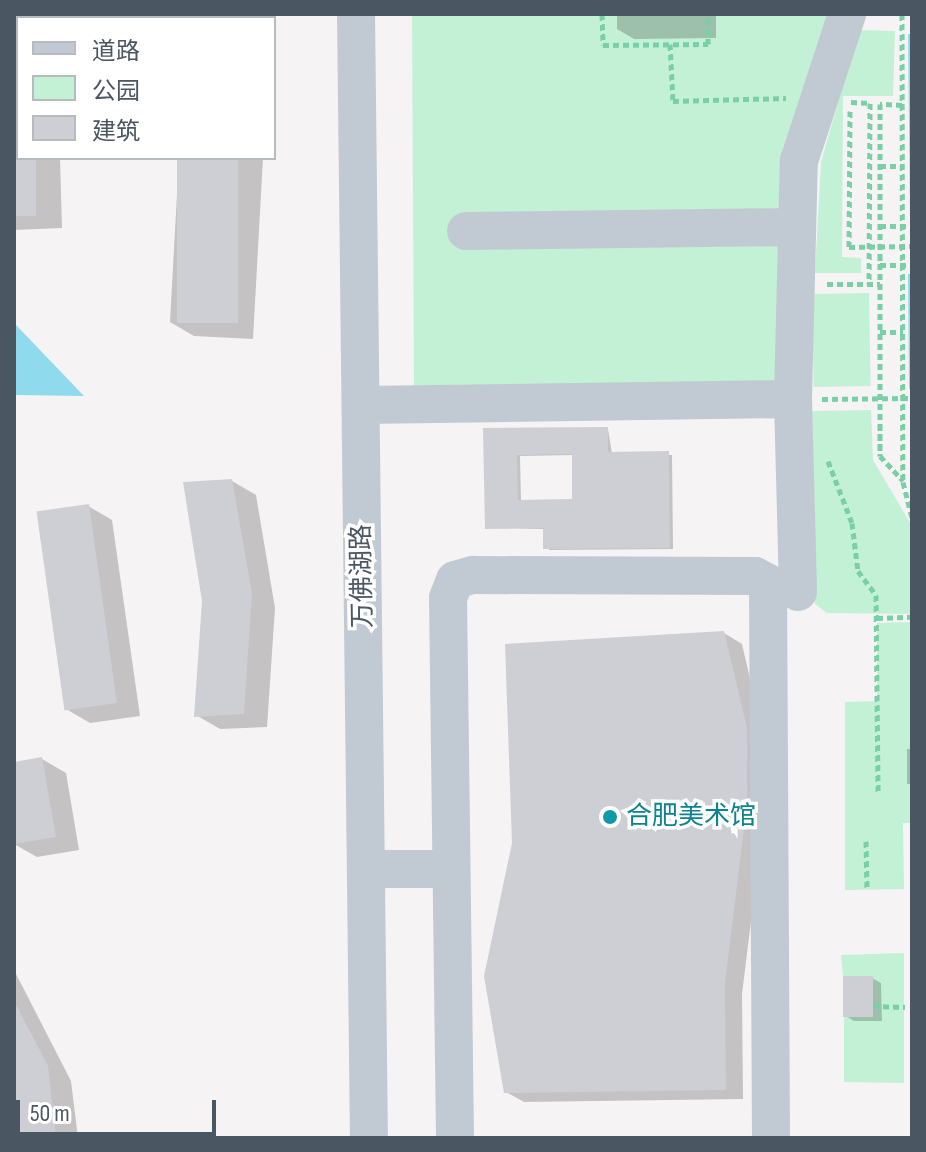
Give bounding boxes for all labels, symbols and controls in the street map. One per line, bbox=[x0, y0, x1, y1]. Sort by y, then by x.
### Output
legend bbox=[16, 16, 276, 160]
text: 道路 bbox=[92, 37, 140, 66]
text: 公园 bbox=[92, 77, 140, 106]
text: 建筑 bbox=[92, 117, 140, 146]
street label: 万佛湖路 bbox=[346, 524, 380, 628]
place label: 合肥美术馆 bbox=[626, 801, 756, 833]
marker: 合肥美术馆 bbox=[601, 808, 619, 826]
scale bar bbox=[20, 1084, 220, 1134]
text: 50 m bbox=[30, 1099, 70, 1128]

